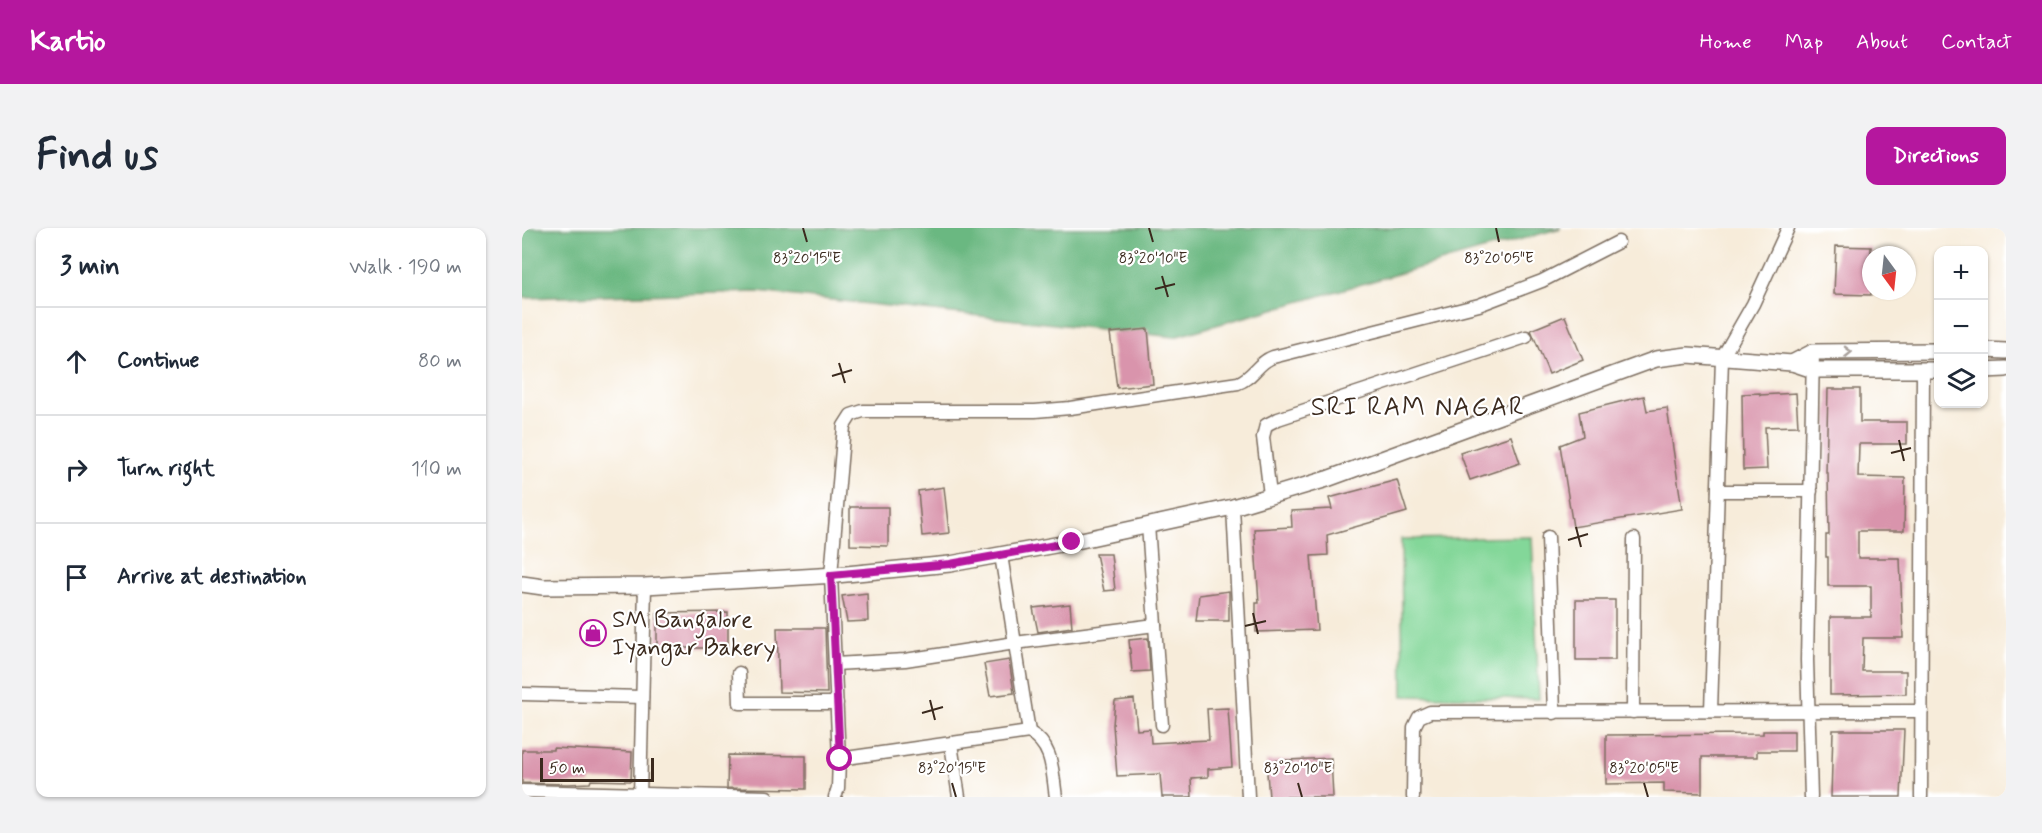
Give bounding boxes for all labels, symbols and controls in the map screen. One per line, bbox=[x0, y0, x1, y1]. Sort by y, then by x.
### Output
text: Kartio bbox=[30, 24, 106, 61]
text: Home bbox=[1700, 28, 1752, 56]
text: Map bbox=[1785, 28, 1823, 56]
text: About bbox=[1856, 28, 1908, 56]
text: Contact bbox=[1941, 28, 2012, 56]
button: Directions bbox=[1866, 127, 2006, 185]
text: Find us bbox=[36, 129, 158, 184]
north arrow bbox=[1862, 246, 1916, 300]
map controls bbox=[1934, 246, 1988, 408]
button: + bbox=[1934, 246, 1988, 300]
text: 83°20'15"E bbox=[773, 249, 841, 269]
text: 83°20'10"E bbox=[1119, 249, 1187, 269]
text: 83°20'05"E bbox=[1464, 249, 1534, 269]
text: 3 min bbox=[60, 250, 120, 284]
text: Walk · 190 m bbox=[349, 254, 462, 281]
button: − bbox=[1934, 300, 1988, 354]
icon: ahead bbox=[60, 345, 93, 378]
one-way arrow bbox=[1843, 346, 1852, 358]
text: Continue bbox=[117, 347, 199, 375]
text: 80 m bbox=[418, 348, 462, 375]
button: layers bbox=[1934, 354, 1988, 408]
district label: SRI RAM NAGAR bbox=[1311, 391, 1525, 425]
icon: right bbox=[60, 453, 93, 486]
text: Turn right bbox=[117, 455, 215, 483]
text: 110 m bbox=[411, 456, 462, 483]
route end bbox=[1058, 528, 1084, 554]
icon: arrive bbox=[60, 561, 93, 594]
text: Arrive at destination bbox=[117, 563, 307, 591]
place label: SM Bangalore Iyangar Bakery bbox=[612, 605, 776, 666]
shop icon: SM Bangalore Iyangar Bakery bbox=[578, 618, 608, 648]
route start bbox=[826, 745, 852, 771]
scale bar bbox=[540, 755, 654, 782]
text: 50 m bbox=[549, 758, 585, 779]
text: 83°20'15"E bbox=[918, 759, 986, 779]
text: 83°20'10"E bbox=[1264, 759, 1332, 779]
text: 83°20'05"E bbox=[1609, 759, 1679, 779]

